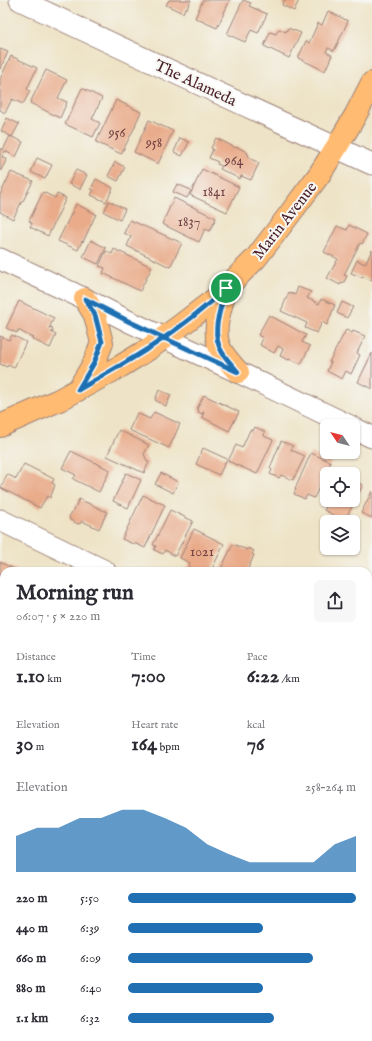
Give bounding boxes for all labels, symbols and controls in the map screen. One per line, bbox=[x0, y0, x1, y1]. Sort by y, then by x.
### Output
street label: The Alameda bbox=[151, 56, 239, 112]
house number: 956 bbox=[107, 124, 127, 142]
house number: 958 bbox=[145, 134, 162, 152]
house number: 964 bbox=[224, 152, 244, 170]
street label: Marin Avenue bbox=[249, 178, 322, 264]
house number: 1841 bbox=[203, 183, 225, 201]
house number: 1837 bbox=[178, 213, 200, 231]
pin bbox=[209, 271, 243, 305]
icon: arrive bbox=[215, 277, 237, 299]
north arrow bbox=[320, 419, 360, 459]
map controls bbox=[320, 419, 360, 555]
button: locate bbox=[320, 467, 360, 507]
button: layers bbox=[320, 515, 360, 555]
house number: 1021 bbox=[190, 543, 214, 561]
text: Morning run bbox=[16, 579, 134, 607]
button: share bbox=[314, 580, 356, 622]
text: 06:07 · 5 × 220 m bbox=[16, 608, 100, 625]
text: Distance bbox=[16, 650, 56, 664]
text: Time bbox=[131, 650, 156, 664]
text: Pace bbox=[247, 650, 267, 664]
text: 1.10 bbox=[16, 664, 45, 689]
text: 7:00 bbox=[131, 664, 166, 689]
text: 6:22 bbox=[247, 664, 279, 689]
text: km bbox=[45, 672, 62, 686]
text: /km bbox=[279, 672, 300, 686]
text: Elevation bbox=[16, 718, 60, 732]
text: Heart rate bbox=[131, 718, 178, 732]
text: kcal bbox=[247, 718, 265, 732]
text: 30 bbox=[16, 732, 33, 757]
text: 164 bbox=[131, 732, 157, 757]
text: 76 bbox=[247, 732, 264, 757]
text: m bbox=[33, 740, 44, 754]
text: bpm bbox=[157, 740, 180, 754]
text: Elevation bbox=[16, 779, 68, 796]
text: 258–264 m bbox=[305, 779, 356, 796]
text: 220 m bbox=[16, 890, 47, 907]
text: 5:50 bbox=[80, 890, 99, 907]
text: 440 m bbox=[16, 920, 48, 937]
text: 6:39 bbox=[80, 920, 99, 937]
text: 660 m bbox=[16, 950, 46, 967]
text: 6:09 bbox=[80, 950, 101, 967]
text: 880 m bbox=[16, 980, 45, 997]
text: 6:40 bbox=[80, 980, 102, 997]
text: 1.1 km bbox=[16, 1010, 48, 1027]
text: 6:32 bbox=[80, 1010, 100, 1027]

